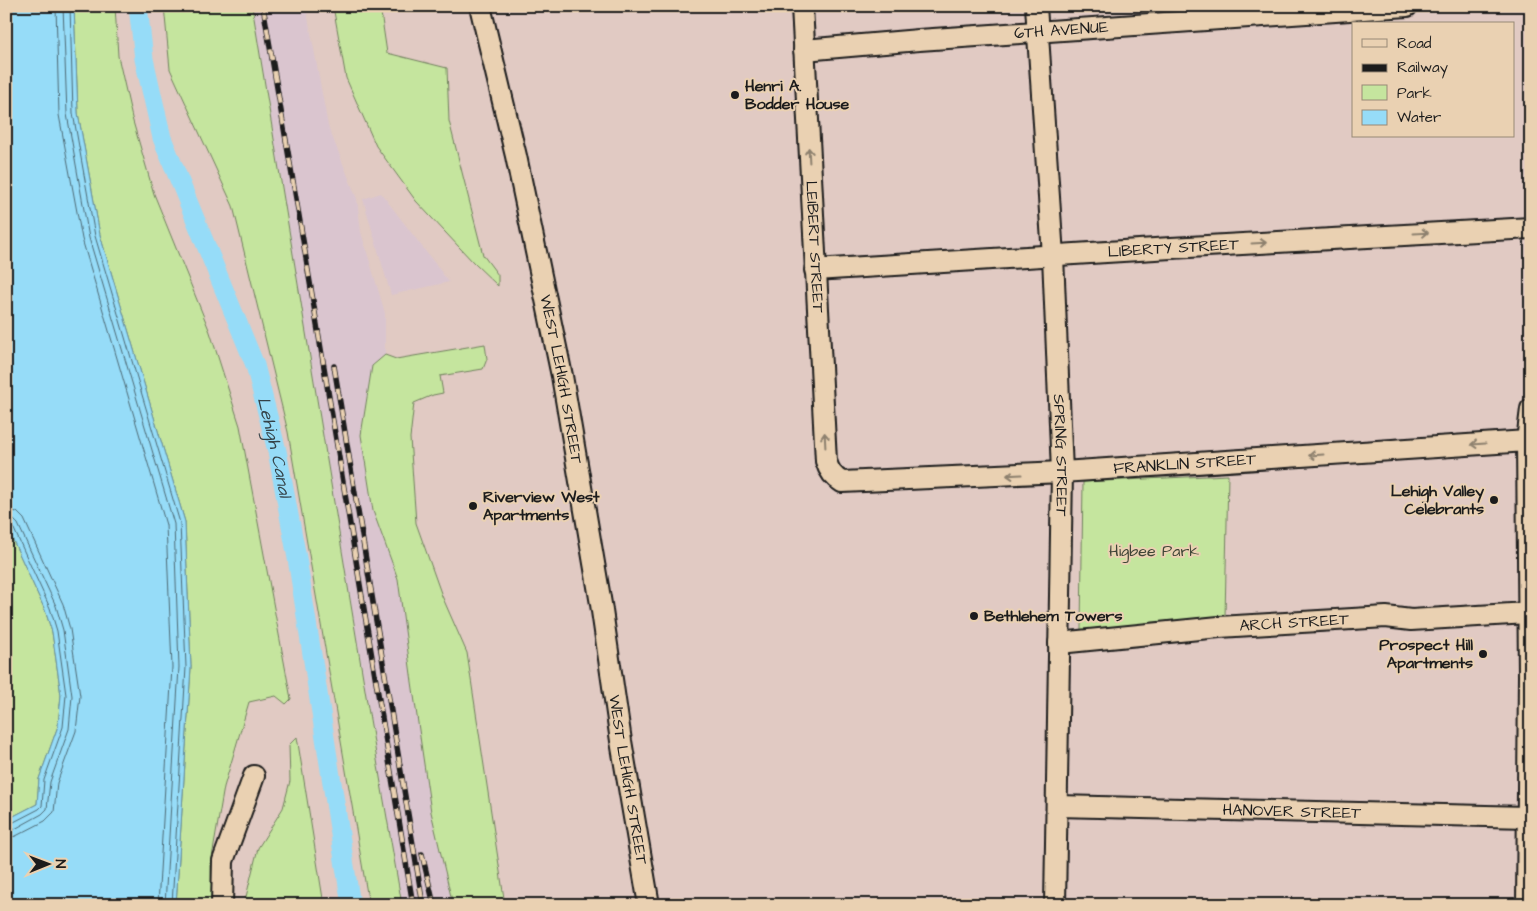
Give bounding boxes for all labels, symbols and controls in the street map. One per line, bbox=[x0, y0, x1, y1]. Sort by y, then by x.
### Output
street label: 6TH AVENUE bbox=[1013, 16, 1110, 44]
legend bbox=[1352, 22, 1514, 138]
text: Road bbox=[1397, 33, 1432, 54]
text: Railway bbox=[1397, 57, 1448, 79]
place label: Henri A. Bodder House bbox=[745, 75, 850, 115]
text: Park bbox=[1397, 83, 1432, 104]
marker: Henri A. Bodder House bbox=[729, 89, 741, 101]
text: Water bbox=[1397, 107, 1441, 128]
one-way arrow bbox=[805, 148, 814, 164]
street label: LEIBERT STREET bbox=[800, 180, 829, 313]
one-way arrow bbox=[1413, 229, 1429, 238]
street label: LIBERTY STREET bbox=[1107, 233, 1239, 263]
one-way arrow bbox=[1251, 238, 1267, 247]
street label: WEST LEHIGH STREET bbox=[534, 293, 588, 465]
water label: Lehigh Canal bbox=[251, 394, 298, 501]
street label: SPRING STREET bbox=[1048, 394, 1073, 517]
one-way arrow bbox=[821, 432, 830, 448]
one-way arrow bbox=[1470, 440, 1486, 449]
street label: FRANKLIN STREET bbox=[1113, 448, 1257, 480]
one-way arrow bbox=[1308, 451, 1324, 460]
one-way arrow bbox=[1006, 470, 1022, 479]
place label: Lehigh Valley Celebrants bbox=[1391, 480, 1484, 520]
place label: Riverview West Apartments bbox=[483, 486, 600, 526]
marker: Lehigh Valley Celebrants bbox=[1488, 494, 1500, 506]
marker: Riverview West Apartments bbox=[467, 500, 479, 512]
park label: Higbee Park bbox=[1109, 540, 1199, 563]
place label: Bethlehem Towers bbox=[984, 605, 1122, 627]
street label: ARCH STREET bbox=[1239, 608, 1349, 637]
marker: Bethlehem Towers bbox=[968, 610, 980, 622]
place label: Prospect Hill Apartments bbox=[1379, 634, 1473, 674]
marker: Prospect Hill Apartments bbox=[1477, 648, 1489, 660]
street label: WEST LEHIGH STREET bbox=[603, 693, 653, 866]
street label: HANOVER STREET bbox=[1222, 799, 1361, 824]
north arrow bbox=[22, 838, 72, 888]
text: N bbox=[50, 859, 70, 869]

